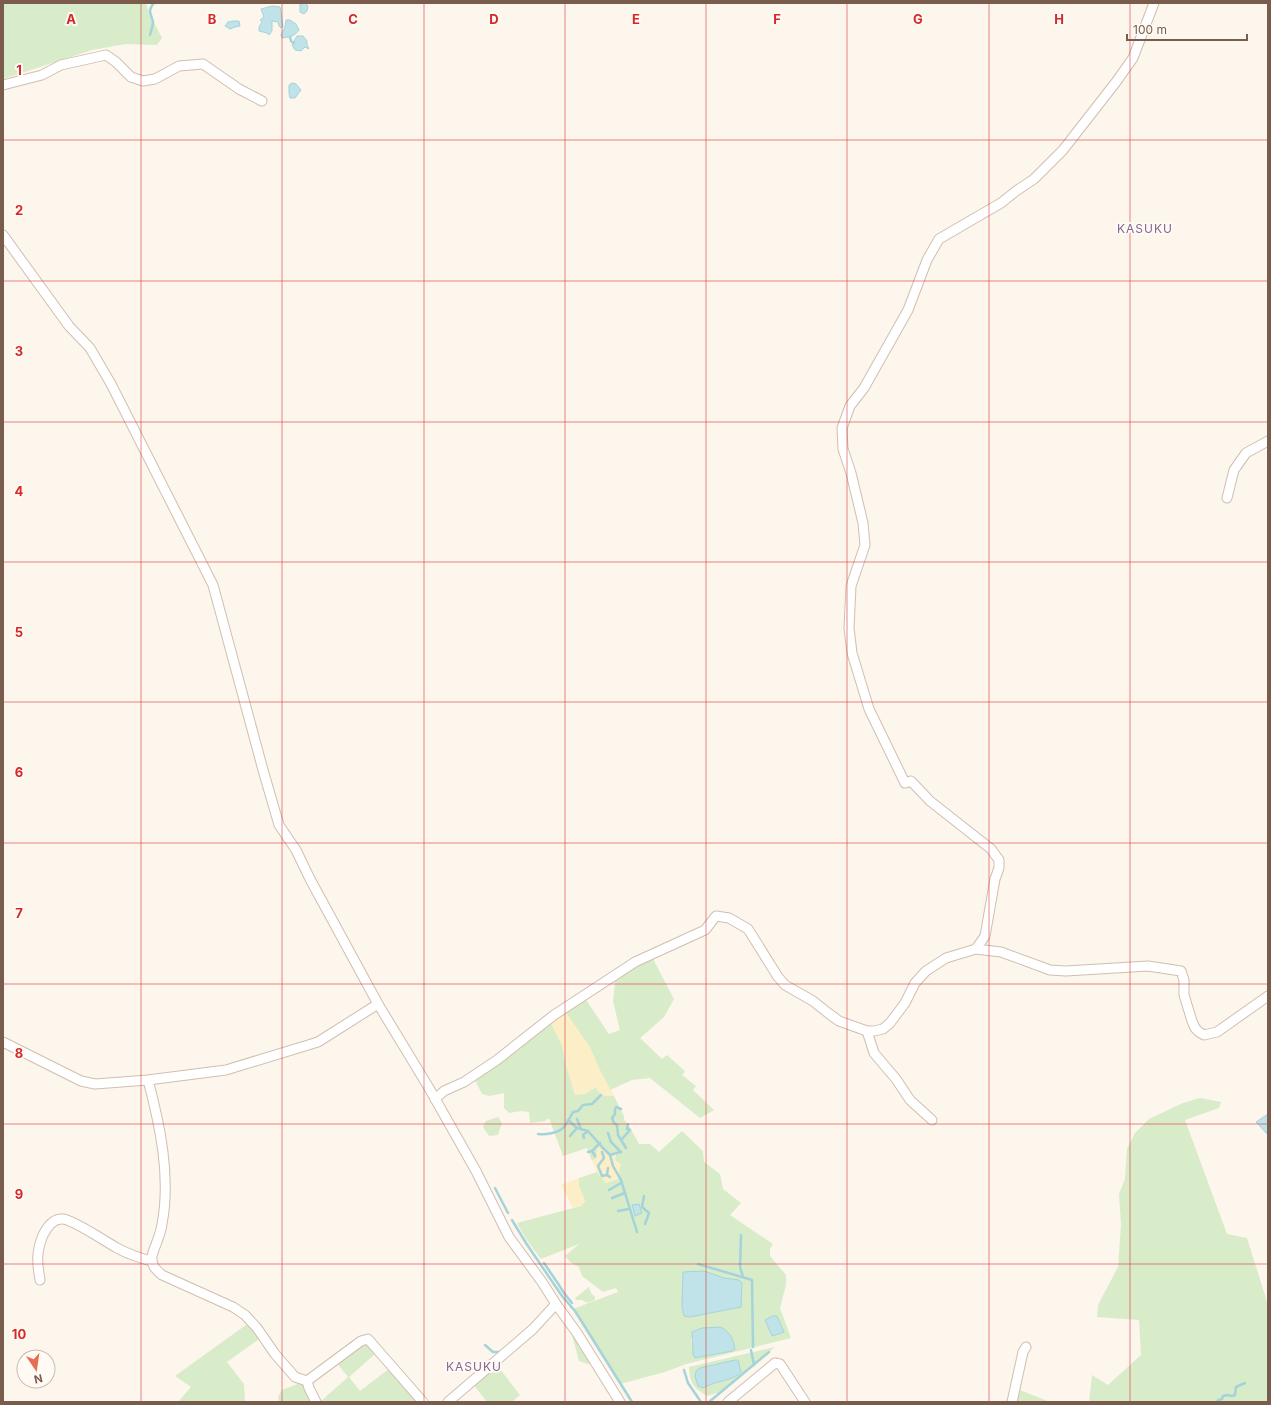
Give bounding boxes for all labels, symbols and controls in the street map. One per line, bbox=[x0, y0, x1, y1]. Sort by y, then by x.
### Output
text: A bbox=[66, 11, 76, 27]
text: B bbox=[208, 11, 217, 27]
text: C bbox=[348, 11, 358, 27]
text: D bbox=[489, 11, 499, 27]
text: E bbox=[632, 11, 640, 27]
text: F bbox=[773, 11, 781, 27]
text: G bbox=[913, 11, 923, 27]
text: H bbox=[1054, 11, 1064, 27]
scale bar bbox=[1127, 16, 1247, 42]
text: 100 m bbox=[1133, 22, 1167, 37]
text: 1 bbox=[16, 62, 22, 78]
text: 2 bbox=[15, 202, 23, 218]
district label: KASUKU bbox=[1117, 221, 1173, 236]
text: 3 bbox=[15, 343, 23, 359]
text: 4 bbox=[15, 483, 24, 499]
text: 5 bbox=[15, 624, 23, 640]
text: 6 bbox=[15, 764, 23, 780]
text: 7 bbox=[15, 905, 23, 921]
text: 8 bbox=[15, 1045, 23, 1061]
text: 9 bbox=[15, 1186, 23, 1202]
text: 10 bbox=[12, 1326, 26, 1342]
north arrow bbox=[16, 1349, 56, 1389]
district label: KASUKU bbox=[446, 1359, 502, 1374]
text: N bbox=[33, 1371, 44, 1387]

